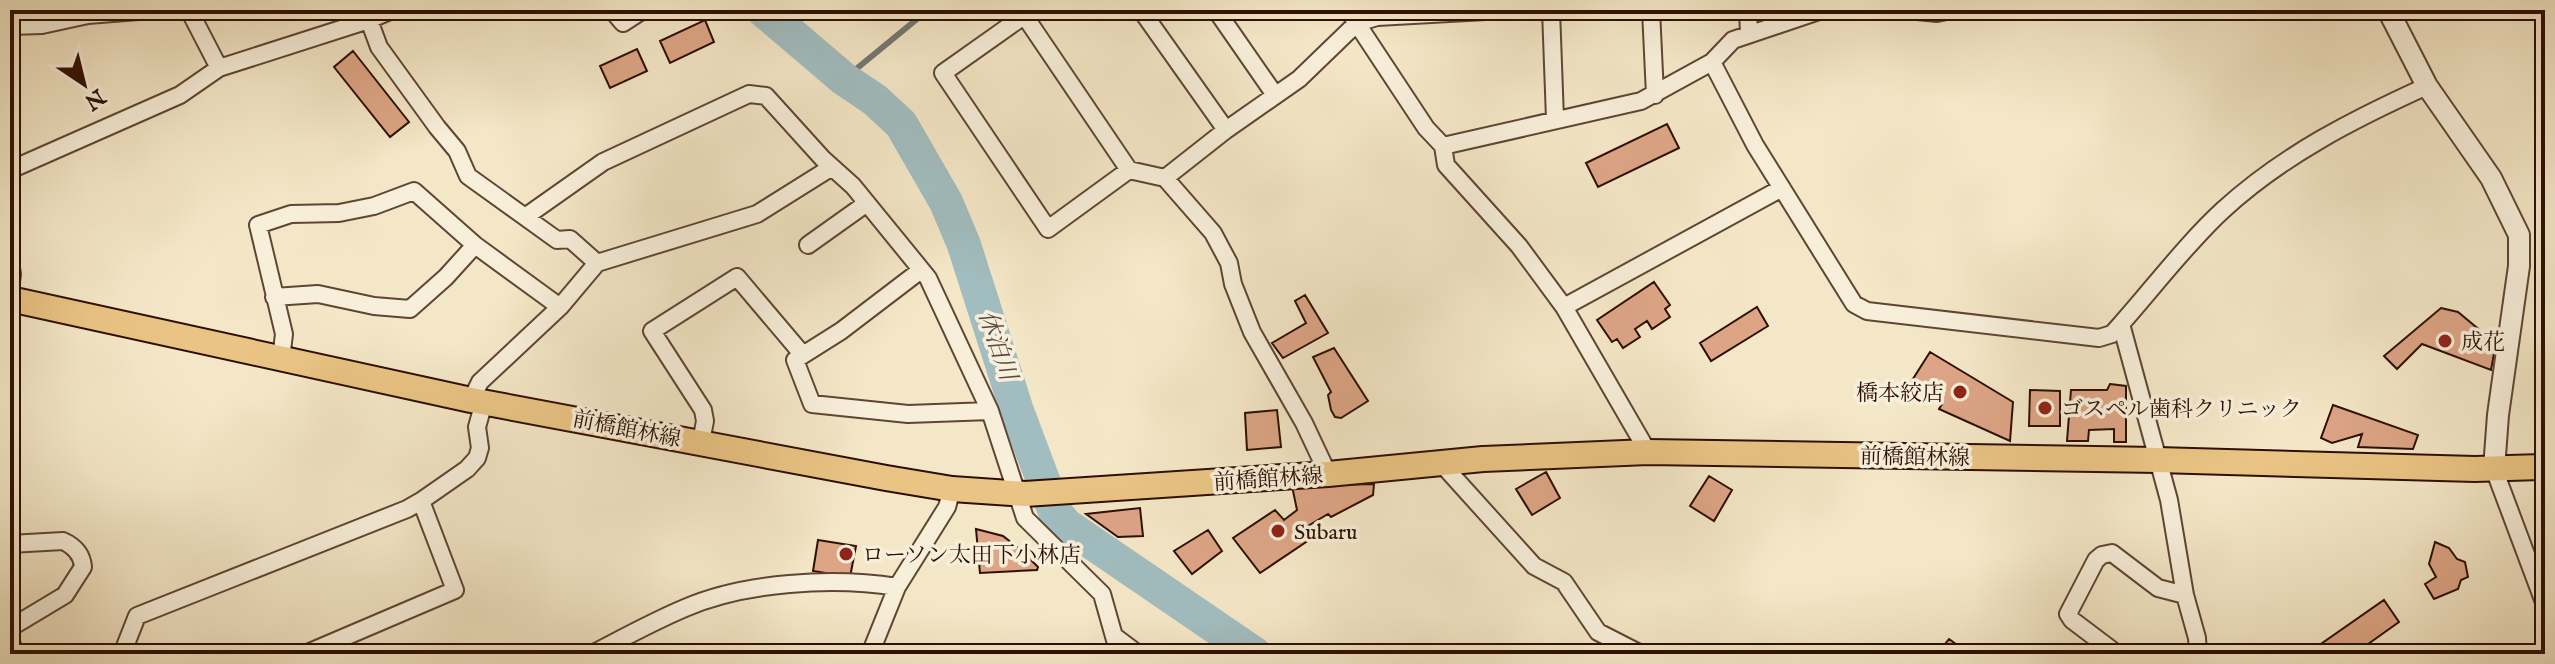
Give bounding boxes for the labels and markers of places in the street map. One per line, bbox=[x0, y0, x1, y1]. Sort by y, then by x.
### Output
place label: 成花 bbox=[2461, 329, 2505, 357]
marker: 成花 bbox=[2436, 332, 2454, 350]
place label: 橋本絞店 bbox=[1856, 380, 1944, 408]
marker: 橋本絞店 bbox=[1951, 383, 1969, 401]
place label: ゴスペル歯科クリニック bbox=[2061, 396, 2302, 424]
marker: ゴスペル歯科クリニック bbox=[2036, 399, 2054, 417]
place label: Subaru bbox=[1294, 519, 1357, 547]
marker: Subaru bbox=[1269, 522, 1287, 540]
place label: ローソン太田下小林店 bbox=[862, 542, 1081, 570]
marker: ローソン太田下小林店 bbox=[837, 545, 855, 563]

